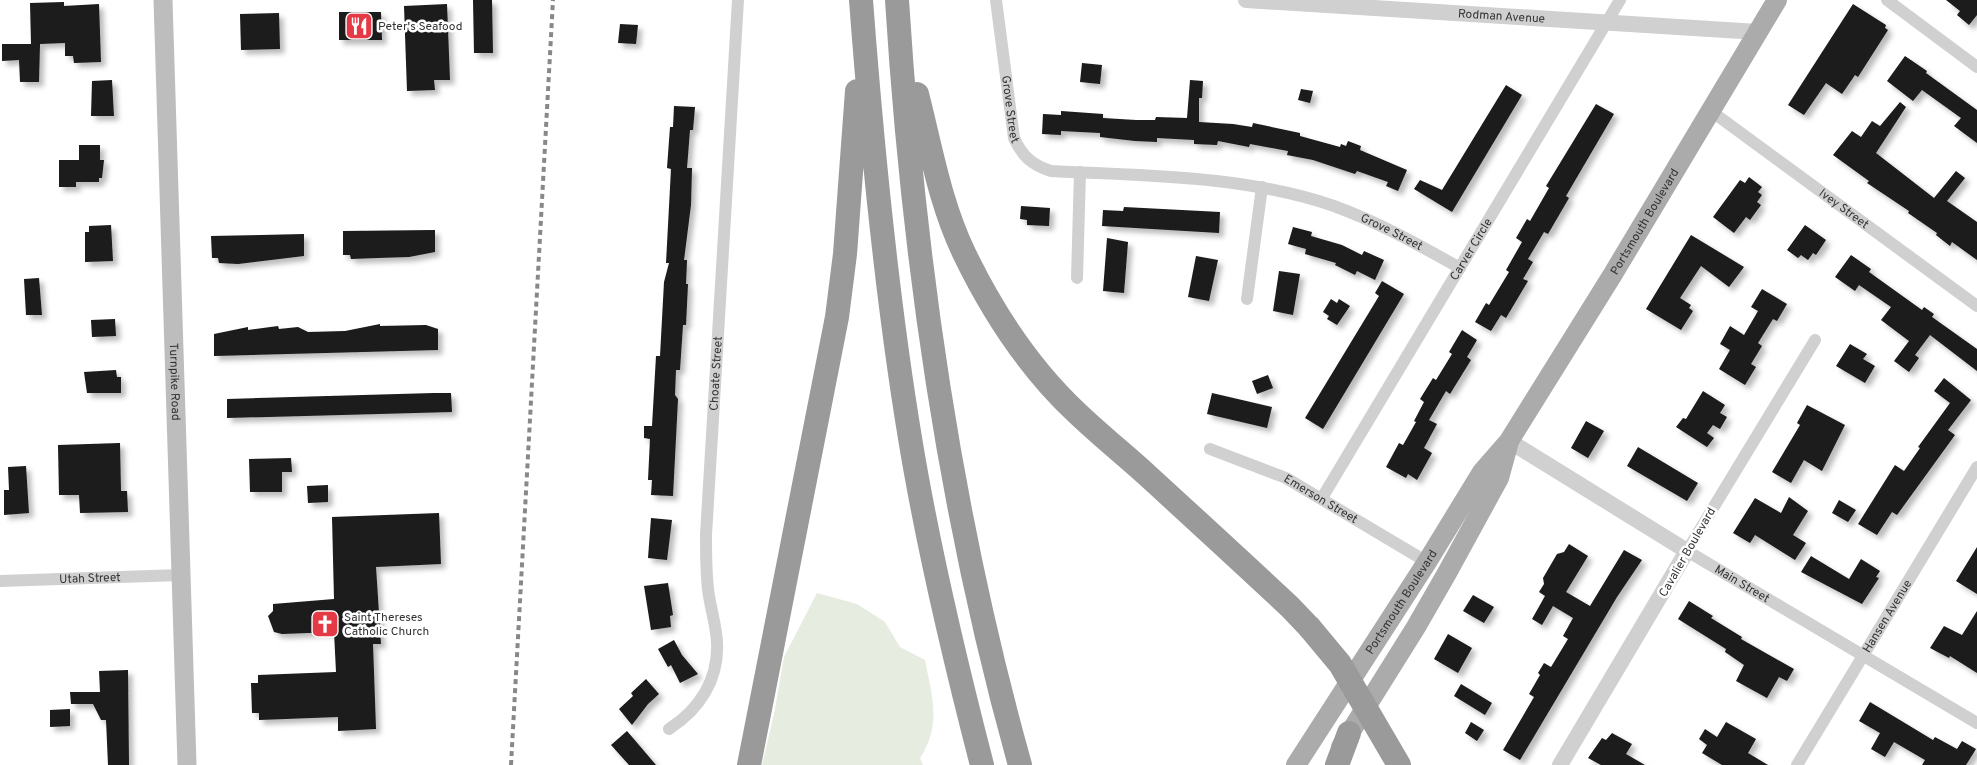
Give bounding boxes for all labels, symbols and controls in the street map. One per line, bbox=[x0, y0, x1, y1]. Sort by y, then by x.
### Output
street label: Rodman Avenue bbox=[1457, 6, 1546, 28]
restaurant icon: Peter's Seafood bbox=[344, 11, 374, 41]
place label: Peter's Seafood bbox=[378, 19, 463, 35]
street label: Grove Street bbox=[997, 75, 1022, 146]
street label: Portsmouth Boulevard bbox=[1607, 166, 1683, 278]
street label: Ivey Street bbox=[1815, 186, 1872, 233]
street label: Grove Street bbox=[1358, 211, 1425, 255]
street label: Carver Circle bbox=[1447, 216, 1497, 284]
street label: Choate Street bbox=[706, 336, 727, 411]
street label: Turnpike Road bbox=[165, 343, 183, 421]
street label: Emerson Street bbox=[1280, 471, 1360, 528]
street label: Cavalier Boulevard bbox=[1656, 505, 1720, 600]
street label: Portsmouth Boulevard bbox=[1362, 547, 1441, 658]
street label: Main Street bbox=[1711, 562, 1772, 607]
street label: Utah Street bbox=[59, 570, 121, 588]
street label: Hansen Avenue bbox=[1860, 577, 1916, 656]
church icon: Saint Thereses Catholic Church bbox=[310, 609, 340, 639]
place label: Saint Thereses Catholic Church bbox=[344, 610, 429, 640]

